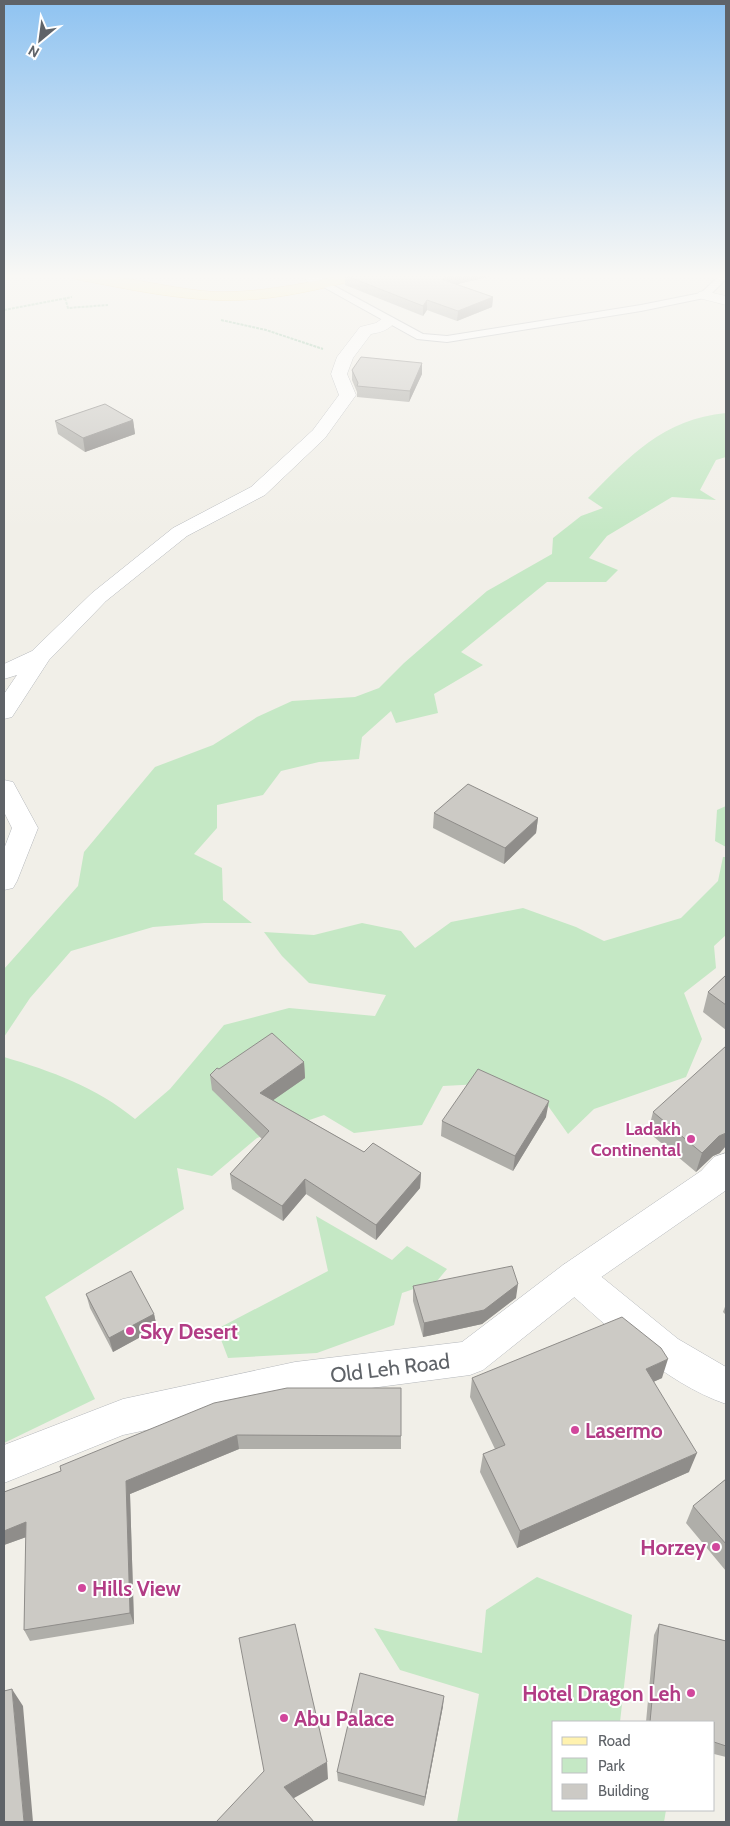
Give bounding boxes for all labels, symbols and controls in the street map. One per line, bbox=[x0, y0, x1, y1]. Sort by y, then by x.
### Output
north arrow bbox=[15, 15, 65, 65]
text: N bbox=[25, 41, 42, 62]
place label: Ladakh Continental bbox=[591, 1118, 681, 1161]
marker: Ladakh Continental bbox=[685, 1133, 697, 1145]
place label: Sky Desert bbox=[140, 1319, 238, 1344]
marker: Sky Desert bbox=[124, 1325, 136, 1337]
street label: Old Leh Road bbox=[329, 1348, 451, 1388]
place label: Lasermo bbox=[585, 1418, 663, 1443]
marker: Lasermo bbox=[569, 1424, 581, 1436]
place label: Horzey bbox=[640, 1535, 707, 1560]
marker: Horzey bbox=[710, 1541, 722, 1553]
place label: Hills View bbox=[92, 1576, 182, 1601]
marker: Hills View bbox=[76, 1582, 88, 1594]
place label: Hotel Dragon Leh bbox=[522, 1681, 681, 1706]
marker: Hotel Dragon Leh bbox=[685, 1687, 697, 1699]
place label: Abu Palace bbox=[294, 1706, 395, 1731]
marker: Abu Palace bbox=[278, 1712, 290, 1724]
legend bbox=[552, 1721, 715, 1811]
text: Road bbox=[598, 1732, 631, 1750]
text: Park bbox=[598, 1757, 625, 1775]
text: Building bbox=[598, 1782, 649, 1800]

